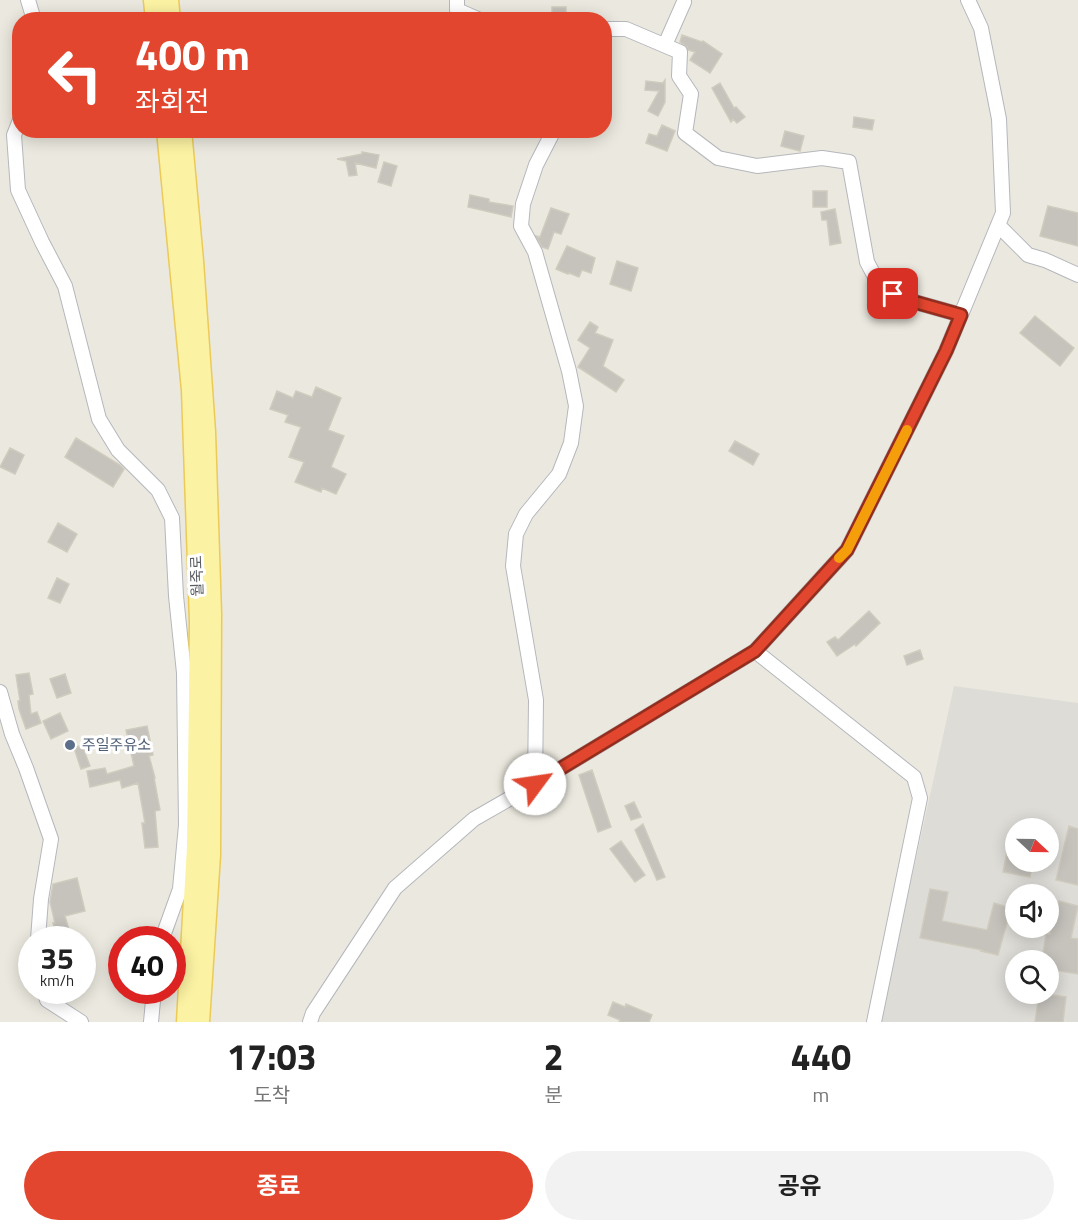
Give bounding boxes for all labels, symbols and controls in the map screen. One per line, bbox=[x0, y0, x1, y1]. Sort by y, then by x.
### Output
text: 400 m bbox=[135, 22, 250, 86]
icon: left bbox=[36, 36, 114, 114]
text: 좌회전 bbox=[135, 80, 210, 121]
pin bbox=[867, 268, 918, 319]
icon: arrive bbox=[876, 277, 909, 310]
street label: 월죽로 bbox=[184, 555, 209, 597]
place label: 주일주유소 bbox=[82, 733, 151, 756]
marker: 주일주유소 bbox=[63, 738, 77, 752]
position arrow bbox=[503, 752, 567, 816]
north arrow bbox=[1005, 818, 1059, 872]
map controls bbox=[1005, 818, 1059, 1004]
button: sound bbox=[1005, 884, 1059, 938]
speed limit sign: 40 bbox=[108, 926, 186, 1004]
text: 35 bbox=[40, 935, 74, 981]
button: search bbox=[1005, 950, 1059, 1004]
text: km/h bbox=[40, 969, 74, 992]
text: 17:03 bbox=[227, 1029, 317, 1084]
text: 2 bbox=[544, 1029, 564, 1084]
text: 440 bbox=[791, 1029, 851, 1084]
text: 도착 bbox=[253, 1079, 290, 1110]
text: 분 bbox=[544, 1079, 563, 1110]
text: m bbox=[812, 1079, 829, 1110]
button: 종료 bbox=[24, 1151, 533, 1220]
button: 공유 bbox=[545, 1151, 1054, 1220]

